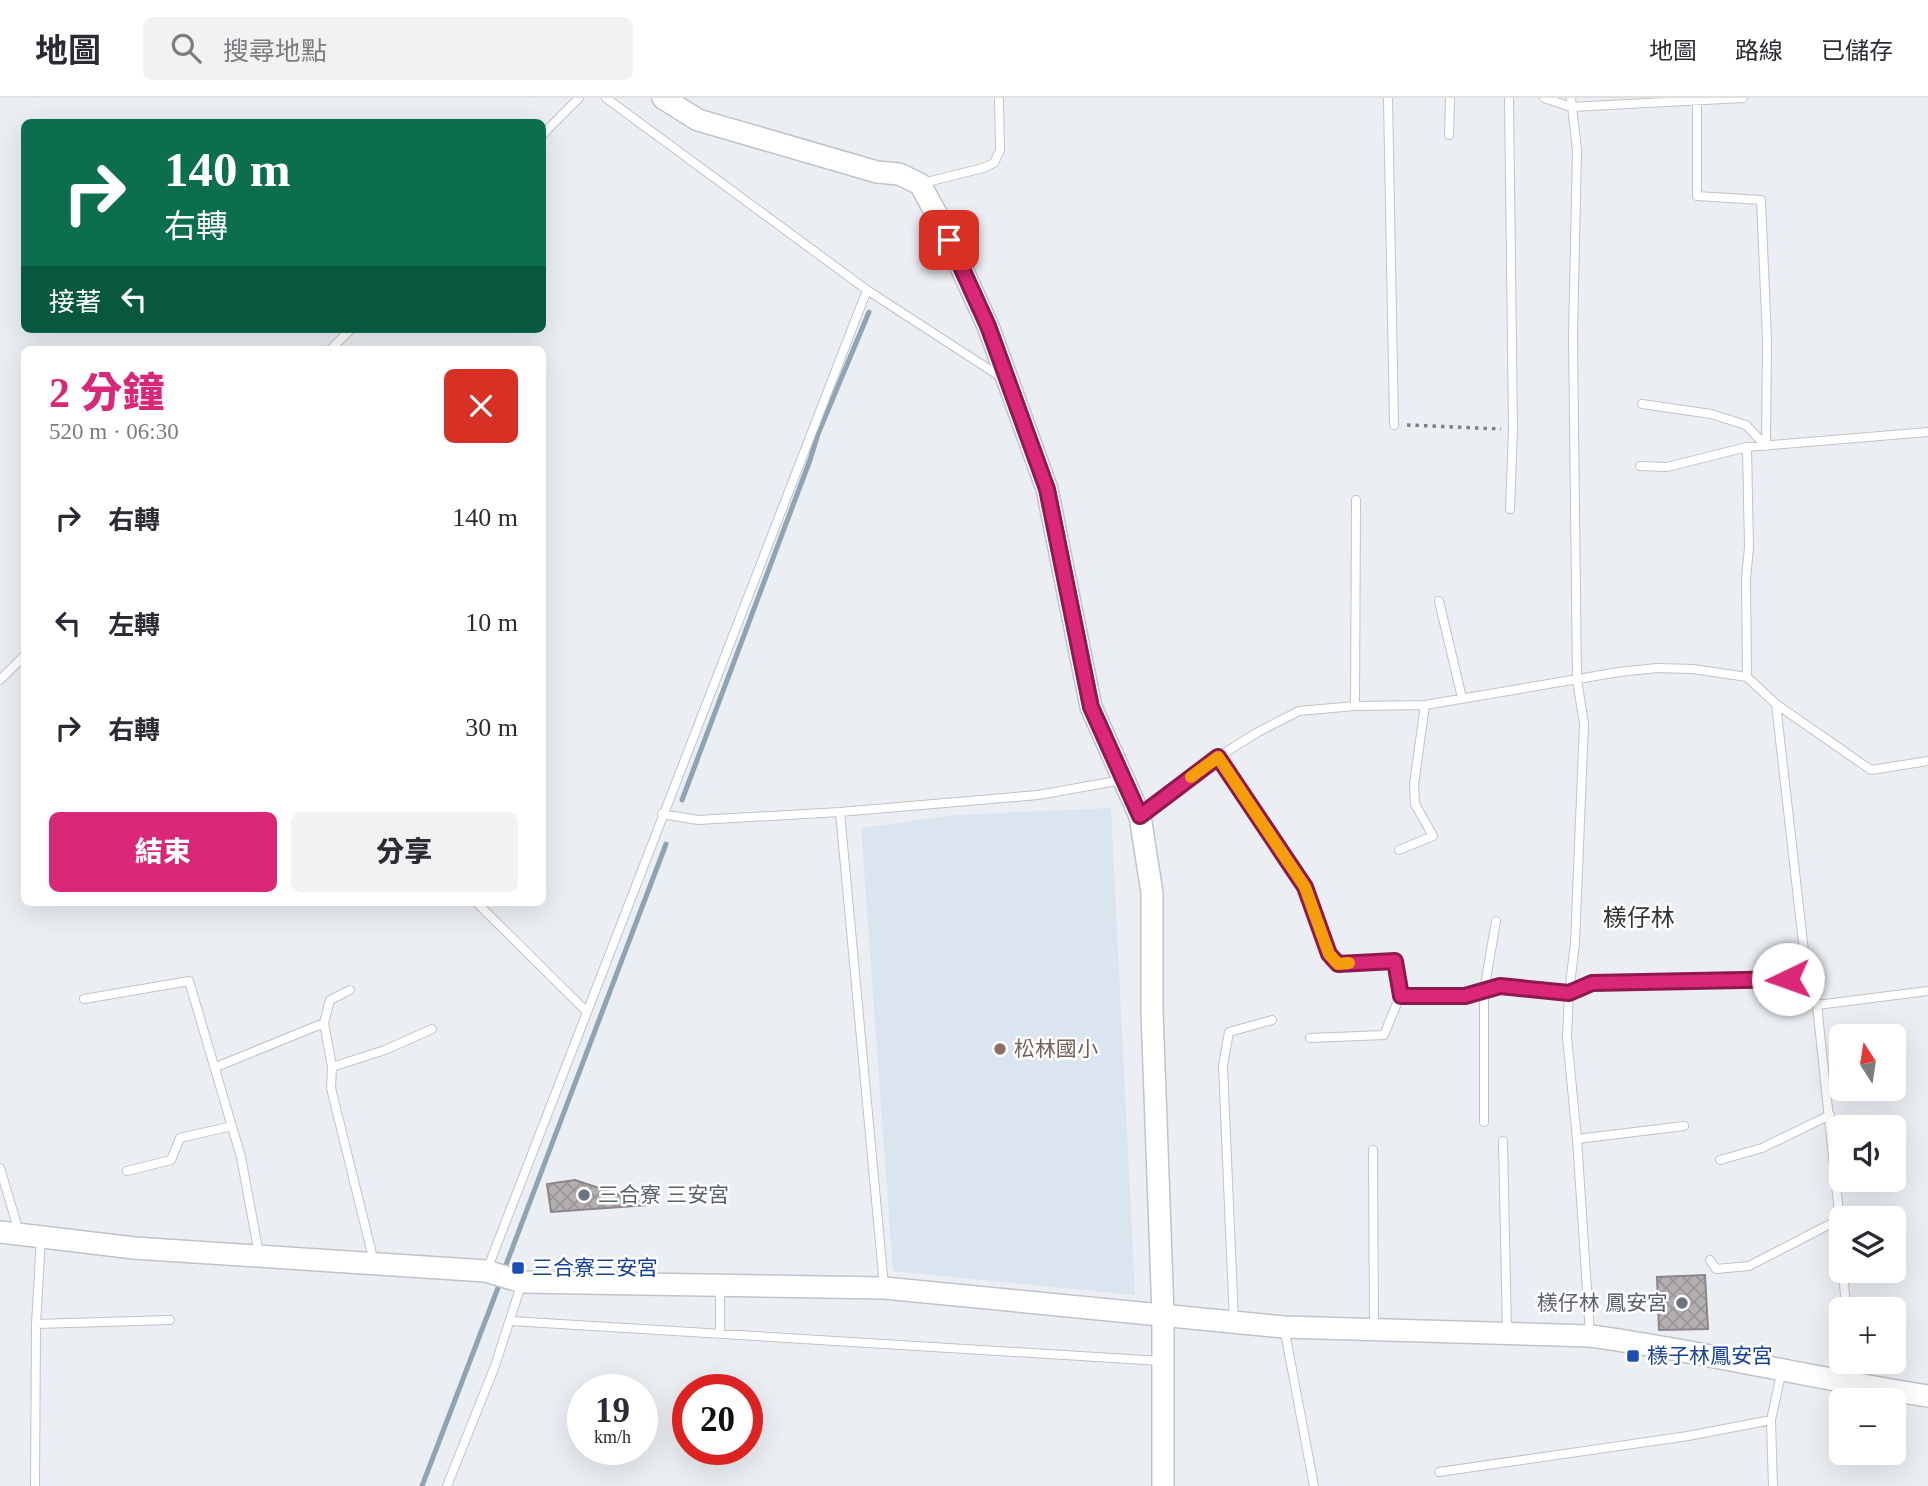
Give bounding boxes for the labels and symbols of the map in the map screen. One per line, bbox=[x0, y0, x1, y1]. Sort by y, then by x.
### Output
pin bbox=[919, 210, 979, 270]
district label: 檨仔林 bbox=[1603, 905, 1675, 931]
position arrow bbox=[1751, 942, 1825, 1016]
north arrow bbox=[1829, 1024, 1906, 1101]
place label: 松林國小 bbox=[1014, 1037, 1098, 1061]
marker: 松林國小 bbox=[992, 1041, 1008, 1057]
place label: 三合寮 三安宮 bbox=[598, 1183, 729, 1207]
marker: 三合寮 三安宮 bbox=[576, 1187, 592, 1203]
place label: 三合寮三安宮 bbox=[532, 1256, 658, 1280]
marker: 三合寮三安宮 bbox=[510, 1260, 526, 1276]
place label: 檨仔林 鳳安宮 bbox=[1537, 1291, 1668, 1315]
marker: 檨仔林 鳳安宮 bbox=[1674, 1295, 1690, 1311]
place label: 檨子林鳳安宮 bbox=[1647, 1344, 1773, 1368]
marker: 檨子林鳳安宮 bbox=[1625, 1348, 1641, 1364]
speed limit sign: 20 bbox=[672, 1374, 763, 1465]

